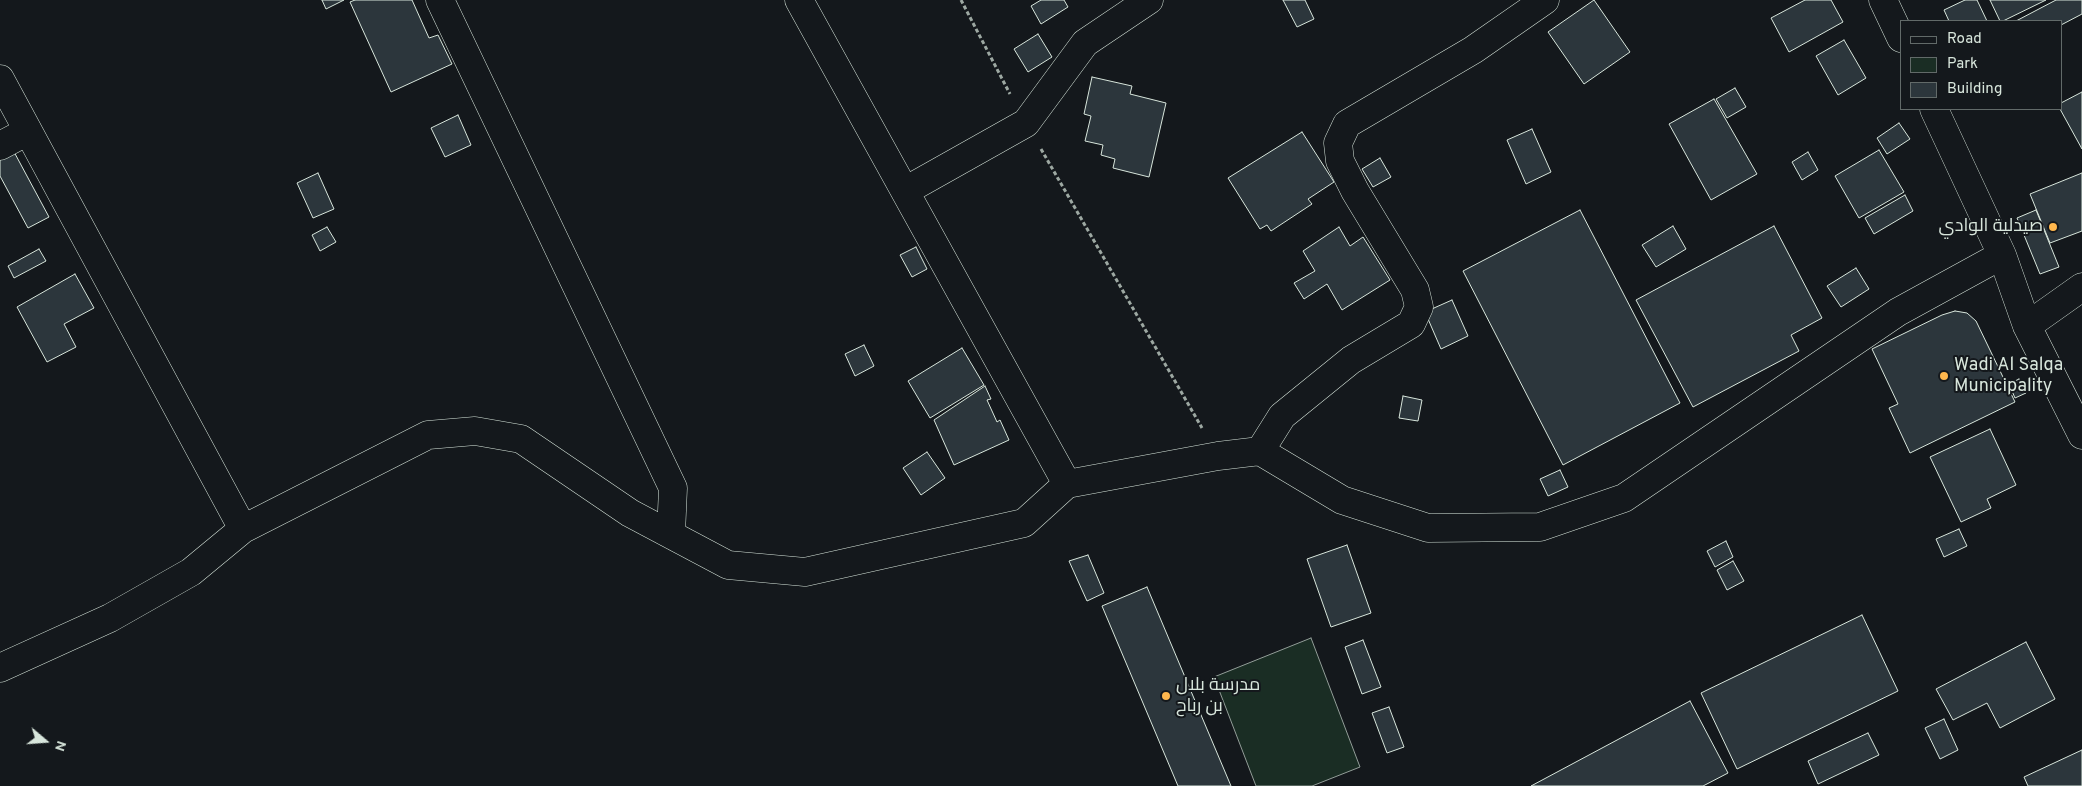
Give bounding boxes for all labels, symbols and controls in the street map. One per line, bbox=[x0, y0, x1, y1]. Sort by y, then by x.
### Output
legend bbox=[1900, 20, 2062, 110]
text: Road bbox=[1947, 30, 1982, 49]
text: Park bbox=[1947, 55, 1978, 74]
text: Building bbox=[1947, 80, 2002, 99]
place label: صيدلية الوادي bbox=[1939, 216, 2043, 238]
marker: صيدلية الوادي bbox=[2047, 221, 2059, 233]
place label: Wadi Al Salqa Municipality bbox=[1954, 355, 2063, 398]
marker: Wadi Al Salqa Municipality bbox=[1938, 370, 1950, 382]
place label: مدرسة بلال بن رباح bbox=[1176, 675, 1260, 718]
marker: مدرسة بلال بن رباح bbox=[1160, 690, 1172, 702]
north arrow bbox=[20, 716, 70, 766]
text: N bbox=[50, 738, 69, 753]

